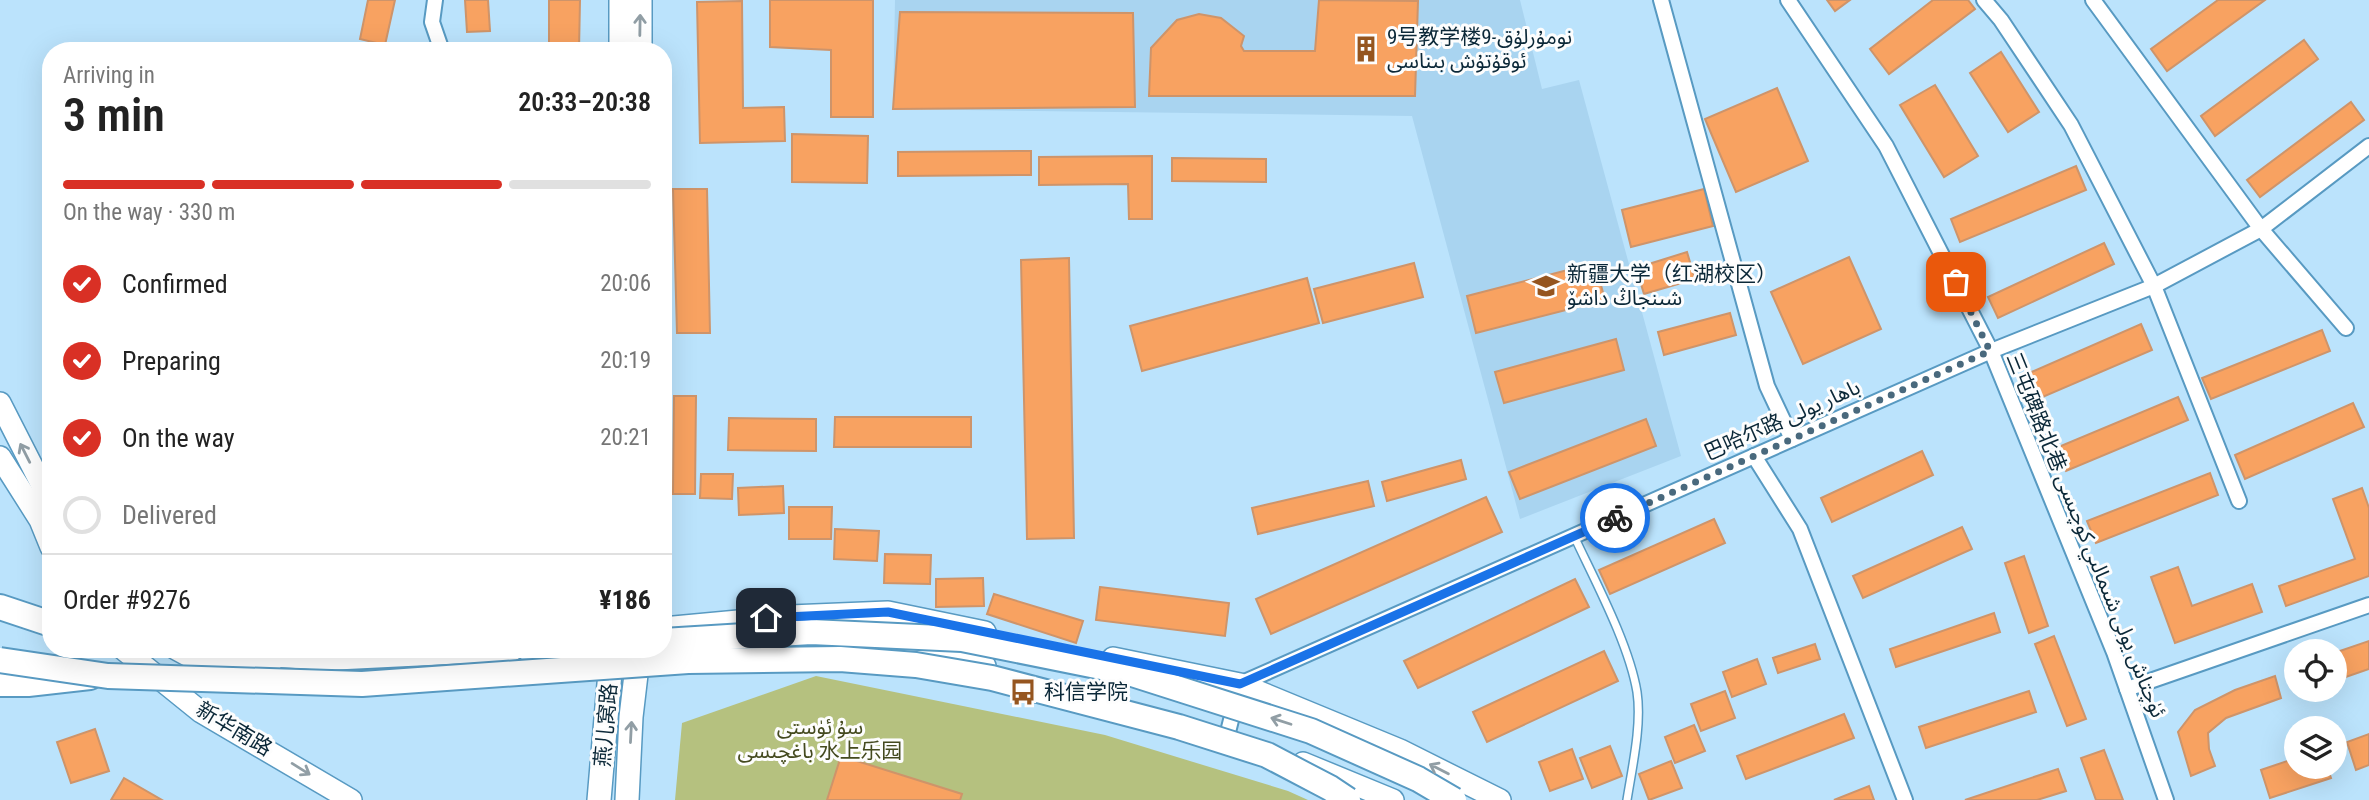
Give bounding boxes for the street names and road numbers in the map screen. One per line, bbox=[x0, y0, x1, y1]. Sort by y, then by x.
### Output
street label: 三屯碑路北巷 ئۈچتاش يولى شىمالىي كوچىسى bbox=[1998, 349, 2170, 722]
street label: 巴哈尔路 باھار يولى bbox=[1700, 375, 1864, 465]
street label: 燕儿窝路 bbox=[590, 682, 622, 768]
street label: 新华南路 bbox=[192, 697, 276, 761]

